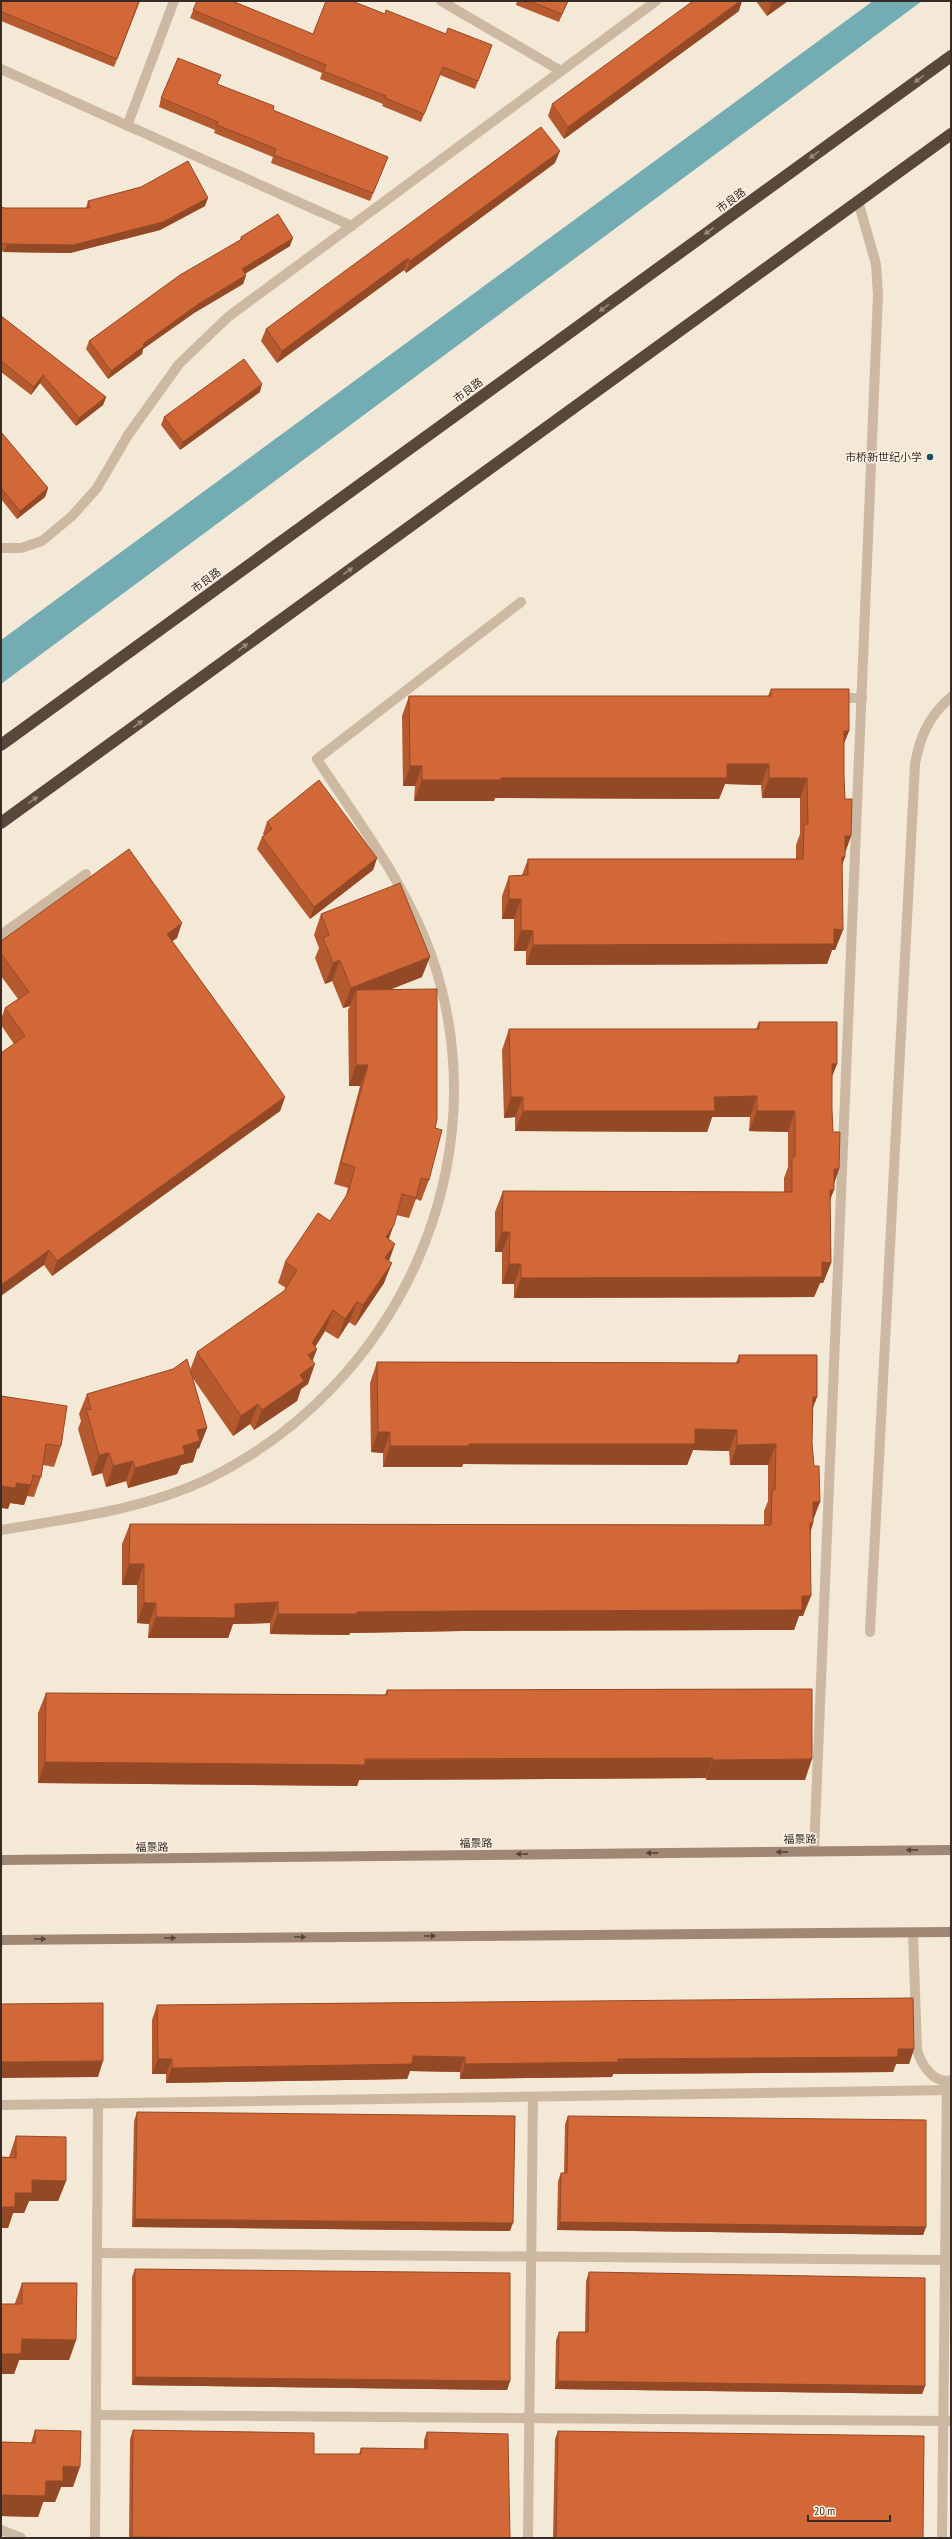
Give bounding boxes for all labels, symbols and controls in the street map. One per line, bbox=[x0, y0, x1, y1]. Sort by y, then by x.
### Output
one-way arrow bbox=[914, 75, 925, 83]
one-way arrow bbox=[809, 151, 820, 159]
street label: 市良路 bbox=[714, 185, 748, 215]
one-way arrow bbox=[704, 227, 714, 235]
one-way arrow bbox=[598, 304, 609, 312]
street label: 市良路 bbox=[451, 375, 485, 405]
place label: 市桥新世纪小学 bbox=[845, 450, 922, 464]
marker: 市桥新世纪小学 bbox=[925, 452, 935, 462]
street label: 市良路 bbox=[189, 565, 223, 595]
one-way arrow bbox=[343, 567, 354, 575]
one-way arrow bbox=[238, 644, 248, 652]
one-way arrow bbox=[132, 720, 143, 728]
one-way arrow bbox=[27, 796, 38, 804]
street label: 福景路 bbox=[783, 1832, 817, 1846]
street label: 福景路 bbox=[459, 1836, 493, 1850]
street label: 福景路 bbox=[135, 1840, 169, 1854]
one-way arrow bbox=[905, 1847, 918, 1853]
one-way arrow bbox=[776, 1848, 788, 1855]
one-way arrow bbox=[645, 1850, 658, 1856]
one-way arrow bbox=[516, 1851, 528, 1858]
one-way arrow bbox=[424, 1933, 437, 1939]
one-way arrow bbox=[294, 1934, 307, 1940]
one-way arrow bbox=[164, 1935, 177, 1941]
one-way arrow bbox=[34, 1936, 47, 1942]
scale bar bbox=[808, 2497, 890, 2523]
text: 20 m bbox=[814, 2503, 835, 2518]

